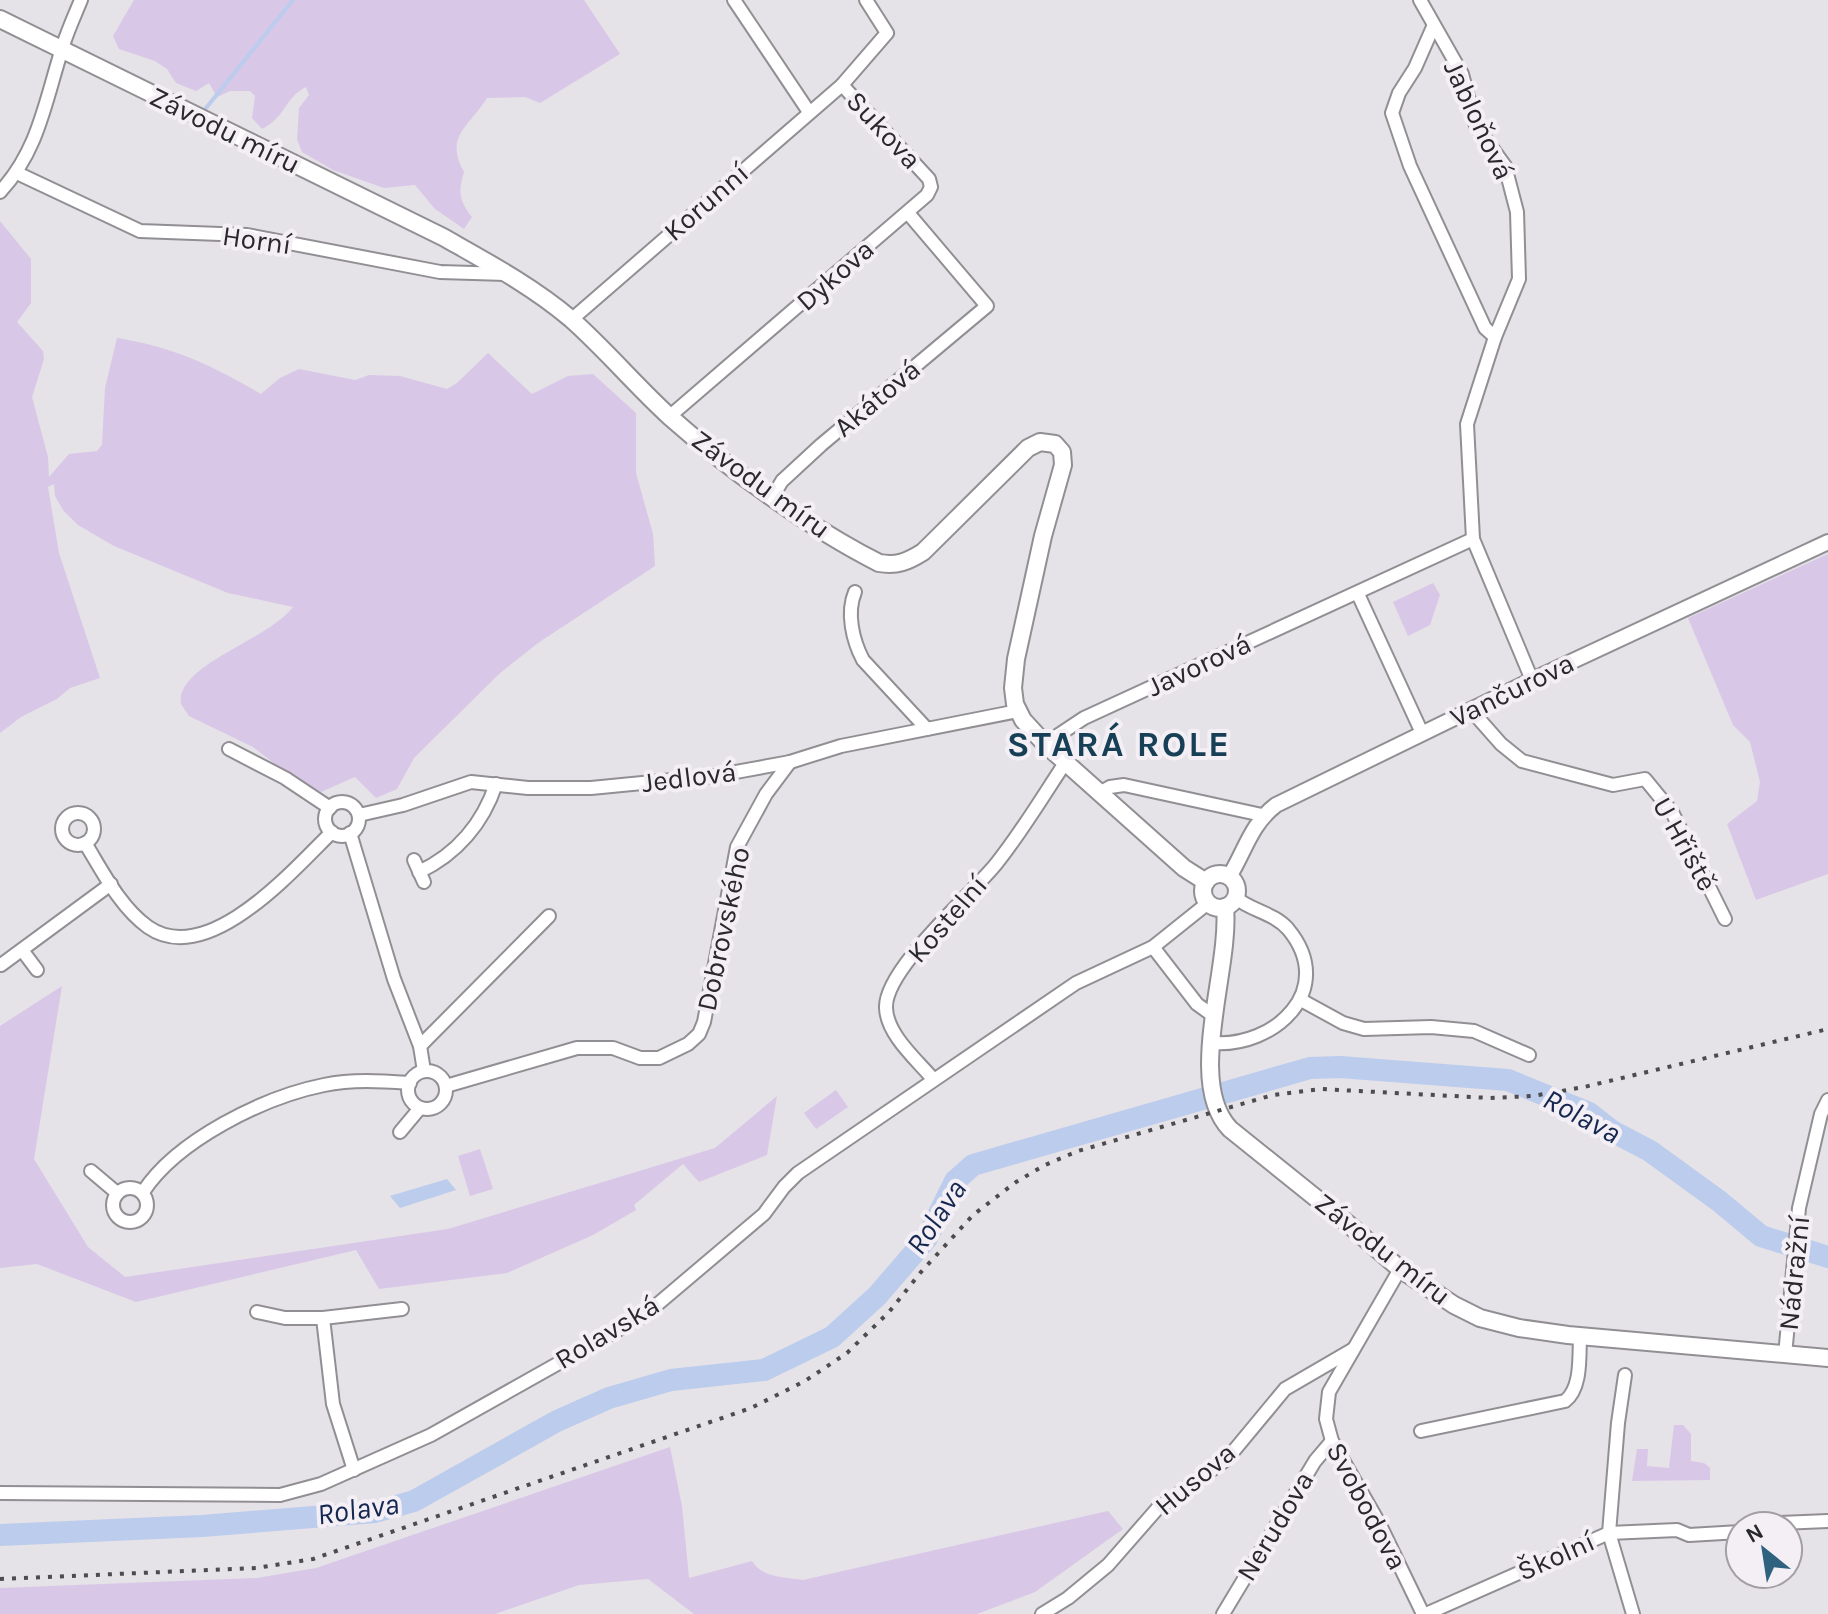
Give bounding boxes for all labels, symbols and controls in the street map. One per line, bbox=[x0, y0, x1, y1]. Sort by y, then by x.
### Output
street label: Jabloňová bbox=[1437, 55, 1521, 185]
street label: Závodu míru bbox=[144, 79, 306, 181]
street label: Sukova bbox=[840, 84, 928, 176]
street label: Korunní bbox=[657, 156, 756, 248]
street label: Horní bbox=[220, 219, 294, 261]
street label: Dykova bbox=[789, 232, 881, 318]
street label: Akátová bbox=[827, 352, 927, 444]
street label: Závodu míru bbox=[685, 423, 837, 545]
street label: Javorová bbox=[1142, 627, 1256, 703]
street label: Vančurova bbox=[1445, 646, 1579, 734]
district label: STARÁ ROLE bbox=[1007, 722, 1231, 765]
street label: Jedlová bbox=[640, 755, 738, 799]
street label: U Hřiště bbox=[1646, 792, 1724, 896]
street label: Dobrovského bbox=[690, 844, 756, 1014]
street label: Kostelní bbox=[900, 868, 994, 969]
water label: Rolava bbox=[1537, 1081, 1627, 1151]
water label: Rolava bbox=[898, 1173, 974, 1261]
street label: Závodu míru bbox=[1309, 1186, 1457, 1312]
street label: Nádražní bbox=[1772, 1213, 1816, 1332]
street label: Rolavská bbox=[549, 1288, 665, 1376]
street label: Husova bbox=[1148, 1436, 1242, 1522]
street label: Svobodova bbox=[1320, 1437, 1414, 1575]
street label: Nerudova bbox=[1229, 1465, 1321, 1587]
water label: Rolava bbox=[315, 1485, 401, 1533]
north arrow bbox=[1724, 1510, 1804, 1590]
text: N bbox=[1741, 1518, 1768, 1549]
street label: Školní bbox=[1512, 1524, 1600, 1588]

